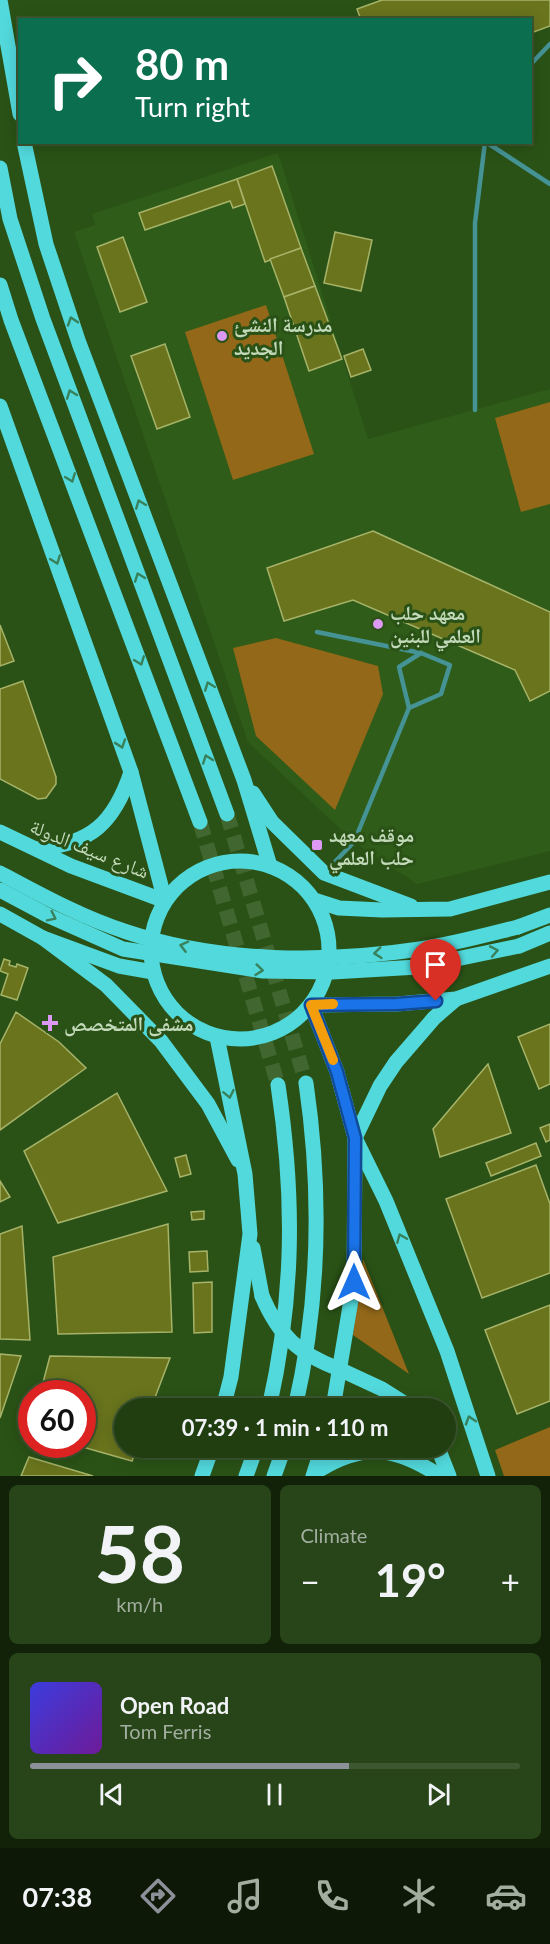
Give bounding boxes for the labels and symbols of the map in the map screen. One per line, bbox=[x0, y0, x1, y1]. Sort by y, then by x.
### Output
place label: مدرسة النشئ الجديد bbox=[234, 312, 332, 360]
one-way arrow bbox=[66, 316, 79, 327]
marker: مدرسة النشئ الجديد bbox=[215, 329, 229, 343]
one-way arrow bbox=[65, 389, 78, 400]
one-way arrow bbox=[64, 472, 76, 483]
one-way arrow bbox=[134, 499, 147, 510]
one-way arrow bbox=[48, 554, 61, 565]
one-way arrow bbox=[133, 572, 146, 583]
place label: معهد حلب العلمي للبنين bbox=[390, 600, 481, 652]
marker: معهد حلب العلمي للبنين bbox=[371, 617, 385, 631]
one-way arrow bbox=[132, 655, 145, 666]
one-way arrow bbox=[203, 682, 216, 692]
one-way arrow bbox=[114, 738, 127, 749]
one-way arrow bbox=[201, 755, 214, 765]
street label: شارع سيف الدولة bbox=[26, 813, 153, 885]
place label: موقف معهد حلب العلمي bbox=[329, 822, 414, 874]
marker: موقف معهد حلب العلمي bbox=[310, 838, 324, 852]
one-way arrow bbox=[45, 910, 56, 922]
pin bbox=[410, 939, 461, 1001]
one-way arrow bbox=[179, 941, 189, 954]
one-way arrow bbox=[489, 945, 499, 958]
one-way arrow bbox=[373, 947, 383, 959]
one-way arrow bbox=[255, 963, 264, 976]
place label: مشفى المتخصص bbox=[64, 1011, 194, 1037]
marker: مشفى المتخصص bbox=[41, 1014, 59, 1032]
one-way arrow bbox=[222, 1089, 235, 1099]
one-way arrow bbox=[396, 1233, 408, 1244]
position arrow bbox=[322, 1250, 386, 1314]
speed limit sign: 60 bbox=[18, 1380, 96, 1458]
one-way arrow bbox=[465, 1415, 477, 1426]

